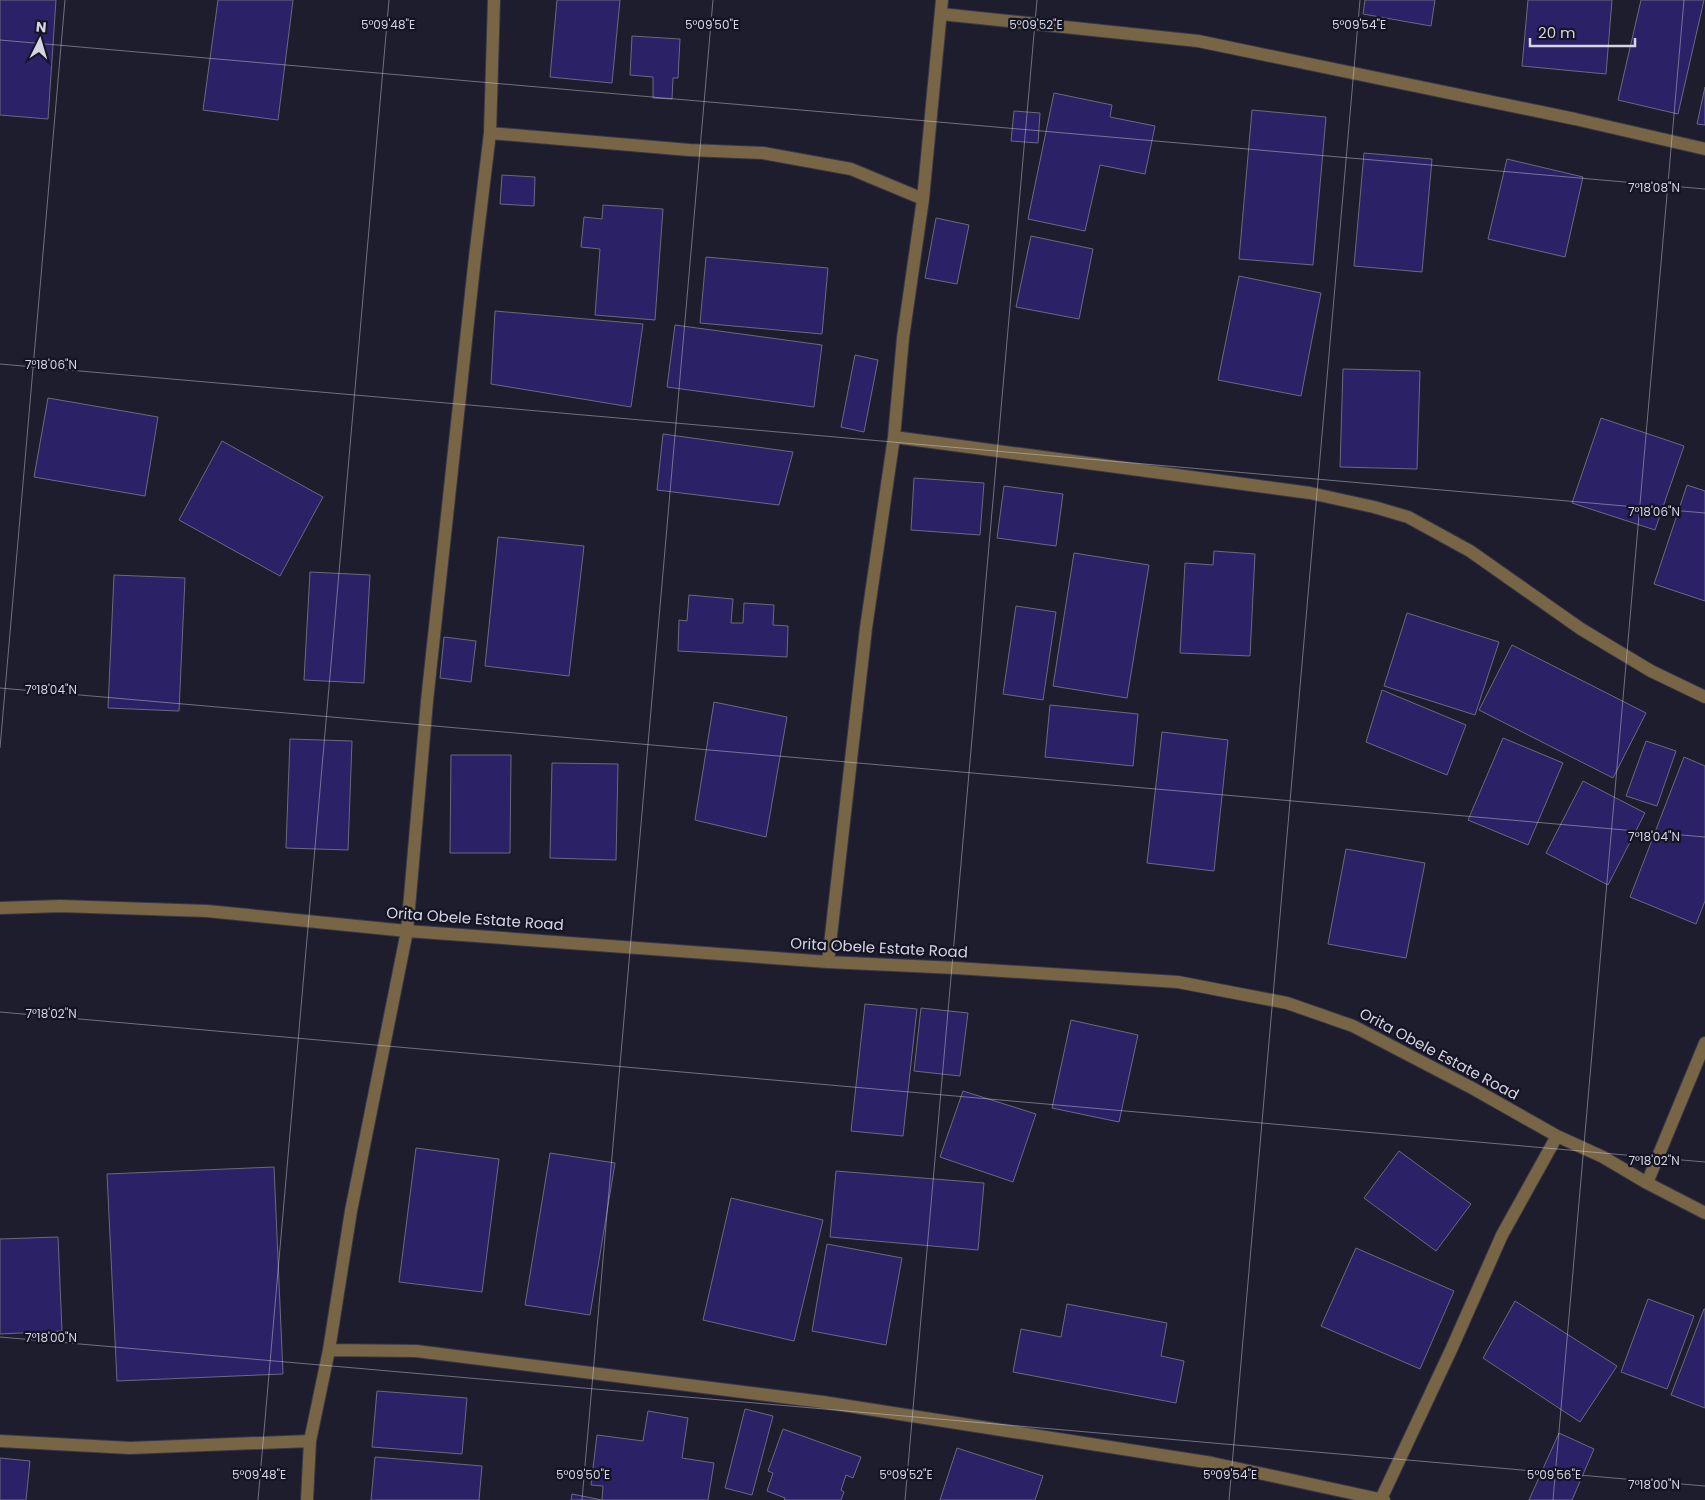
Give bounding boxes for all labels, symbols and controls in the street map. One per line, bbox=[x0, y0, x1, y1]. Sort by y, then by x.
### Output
north arrow bbox=[15, 15, 65, 65]
scale bar bbox=[1530, 15, 1635, 47]
text: 5°09'48"E bbox=[361, 16, 415, 33]
text: 5°09'50"E bbox=[685, 16, 739, 33]
text: 5°09'52"E bbox=[1009, 16, 1063, 33]
text: 5°09'54"E bbox=[1332, 16, 1386, 33]
text: N bbox=[35, 17, 47, 37]
text: 20 m bbox=[1538, 22, 1576, 43]
text: 7°18'08"N bbox=[1628, 179, 1680, 196]
text: 7°18'06"N bbox=[25, 356, 77, 373]
text: 7°18'06"N bbox=[1628, 503, 1680, 520]
text: 7°18'04"N bbox=[25, 681, 77, 698]
text: 7°18'04"N bbox=[1628, 828, 1680, 845]
street label: Orita Obele Estate Road bbox=[386, 902, 564, 935]
street label: Orita Obele Estate Road bbox=[790, 932, 968, 963]
street label: Orita Obele Estate Road bbox=[1356, 1003, 1523, 1105]
text: 7°18'02"N bbox=[25, 1005, 77, 1022]
text: 7°18'02"N bbox=[1628, 1152, 1680, 1169]
text: 7°18'00"N bbox=[25, 1329, 77, 1346]
text: 5°09'48"E bbox=[232, 1466, 286, 1483]
text: 5°09'50"E bbox=[556, 1466, 610, 1483]
text: 5°09'52"E bbox=[879, 1466, 933, 1483]
text: 5°09'54"E bbox=[1203, 1466, 1257, 1483]
text: 5°09'56"E bbox=[1527, 1466, 1581, 1483]
text: 7°18'00"N bbox=[1628, 1476, 1680, 1493]

